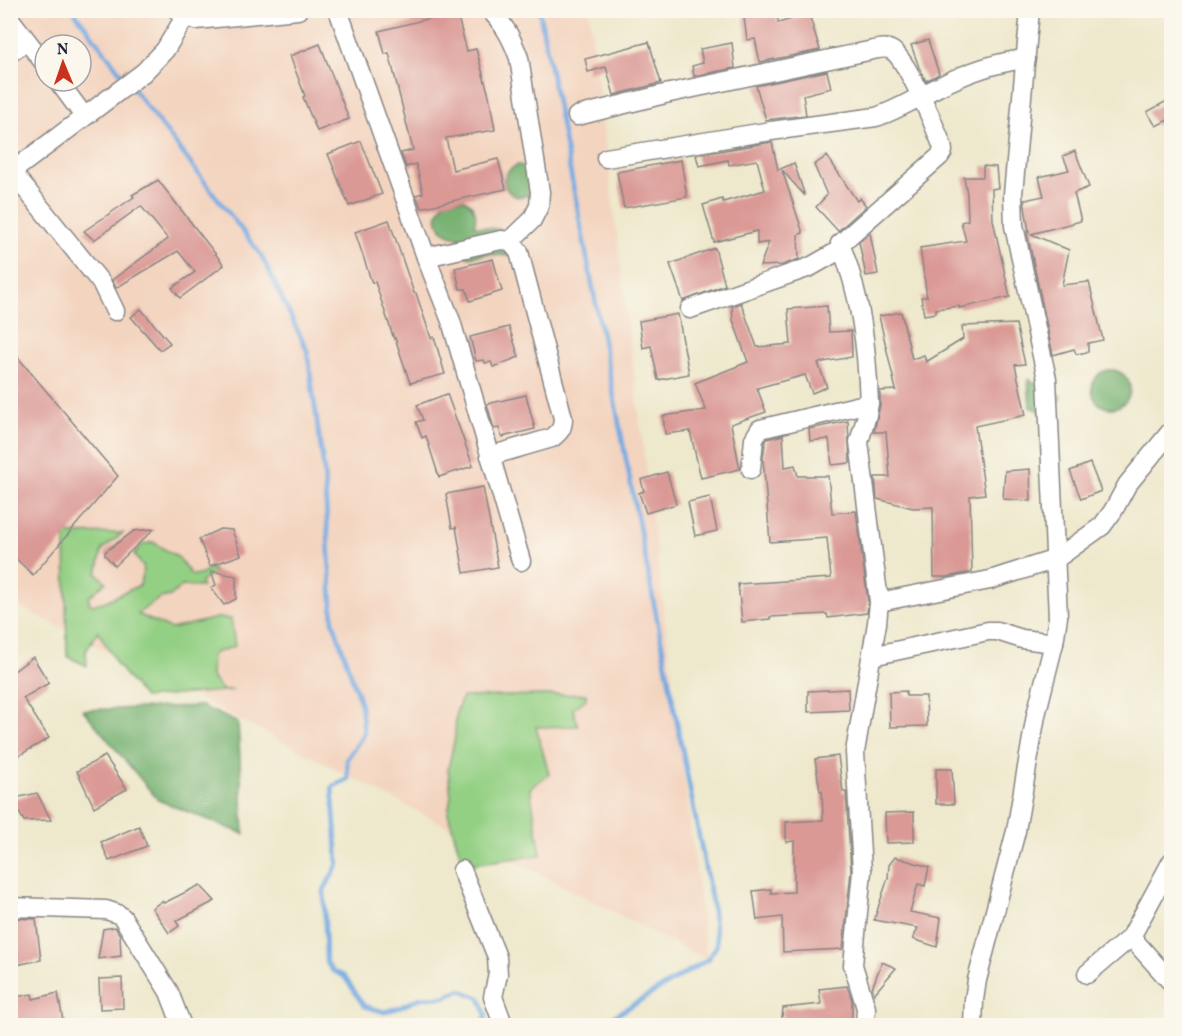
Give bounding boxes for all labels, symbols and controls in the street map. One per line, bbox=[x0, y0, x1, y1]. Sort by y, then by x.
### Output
north arrow bbox=[33, 33, 93, 93]
text: N bbox=[56, 39, 69, 61]

